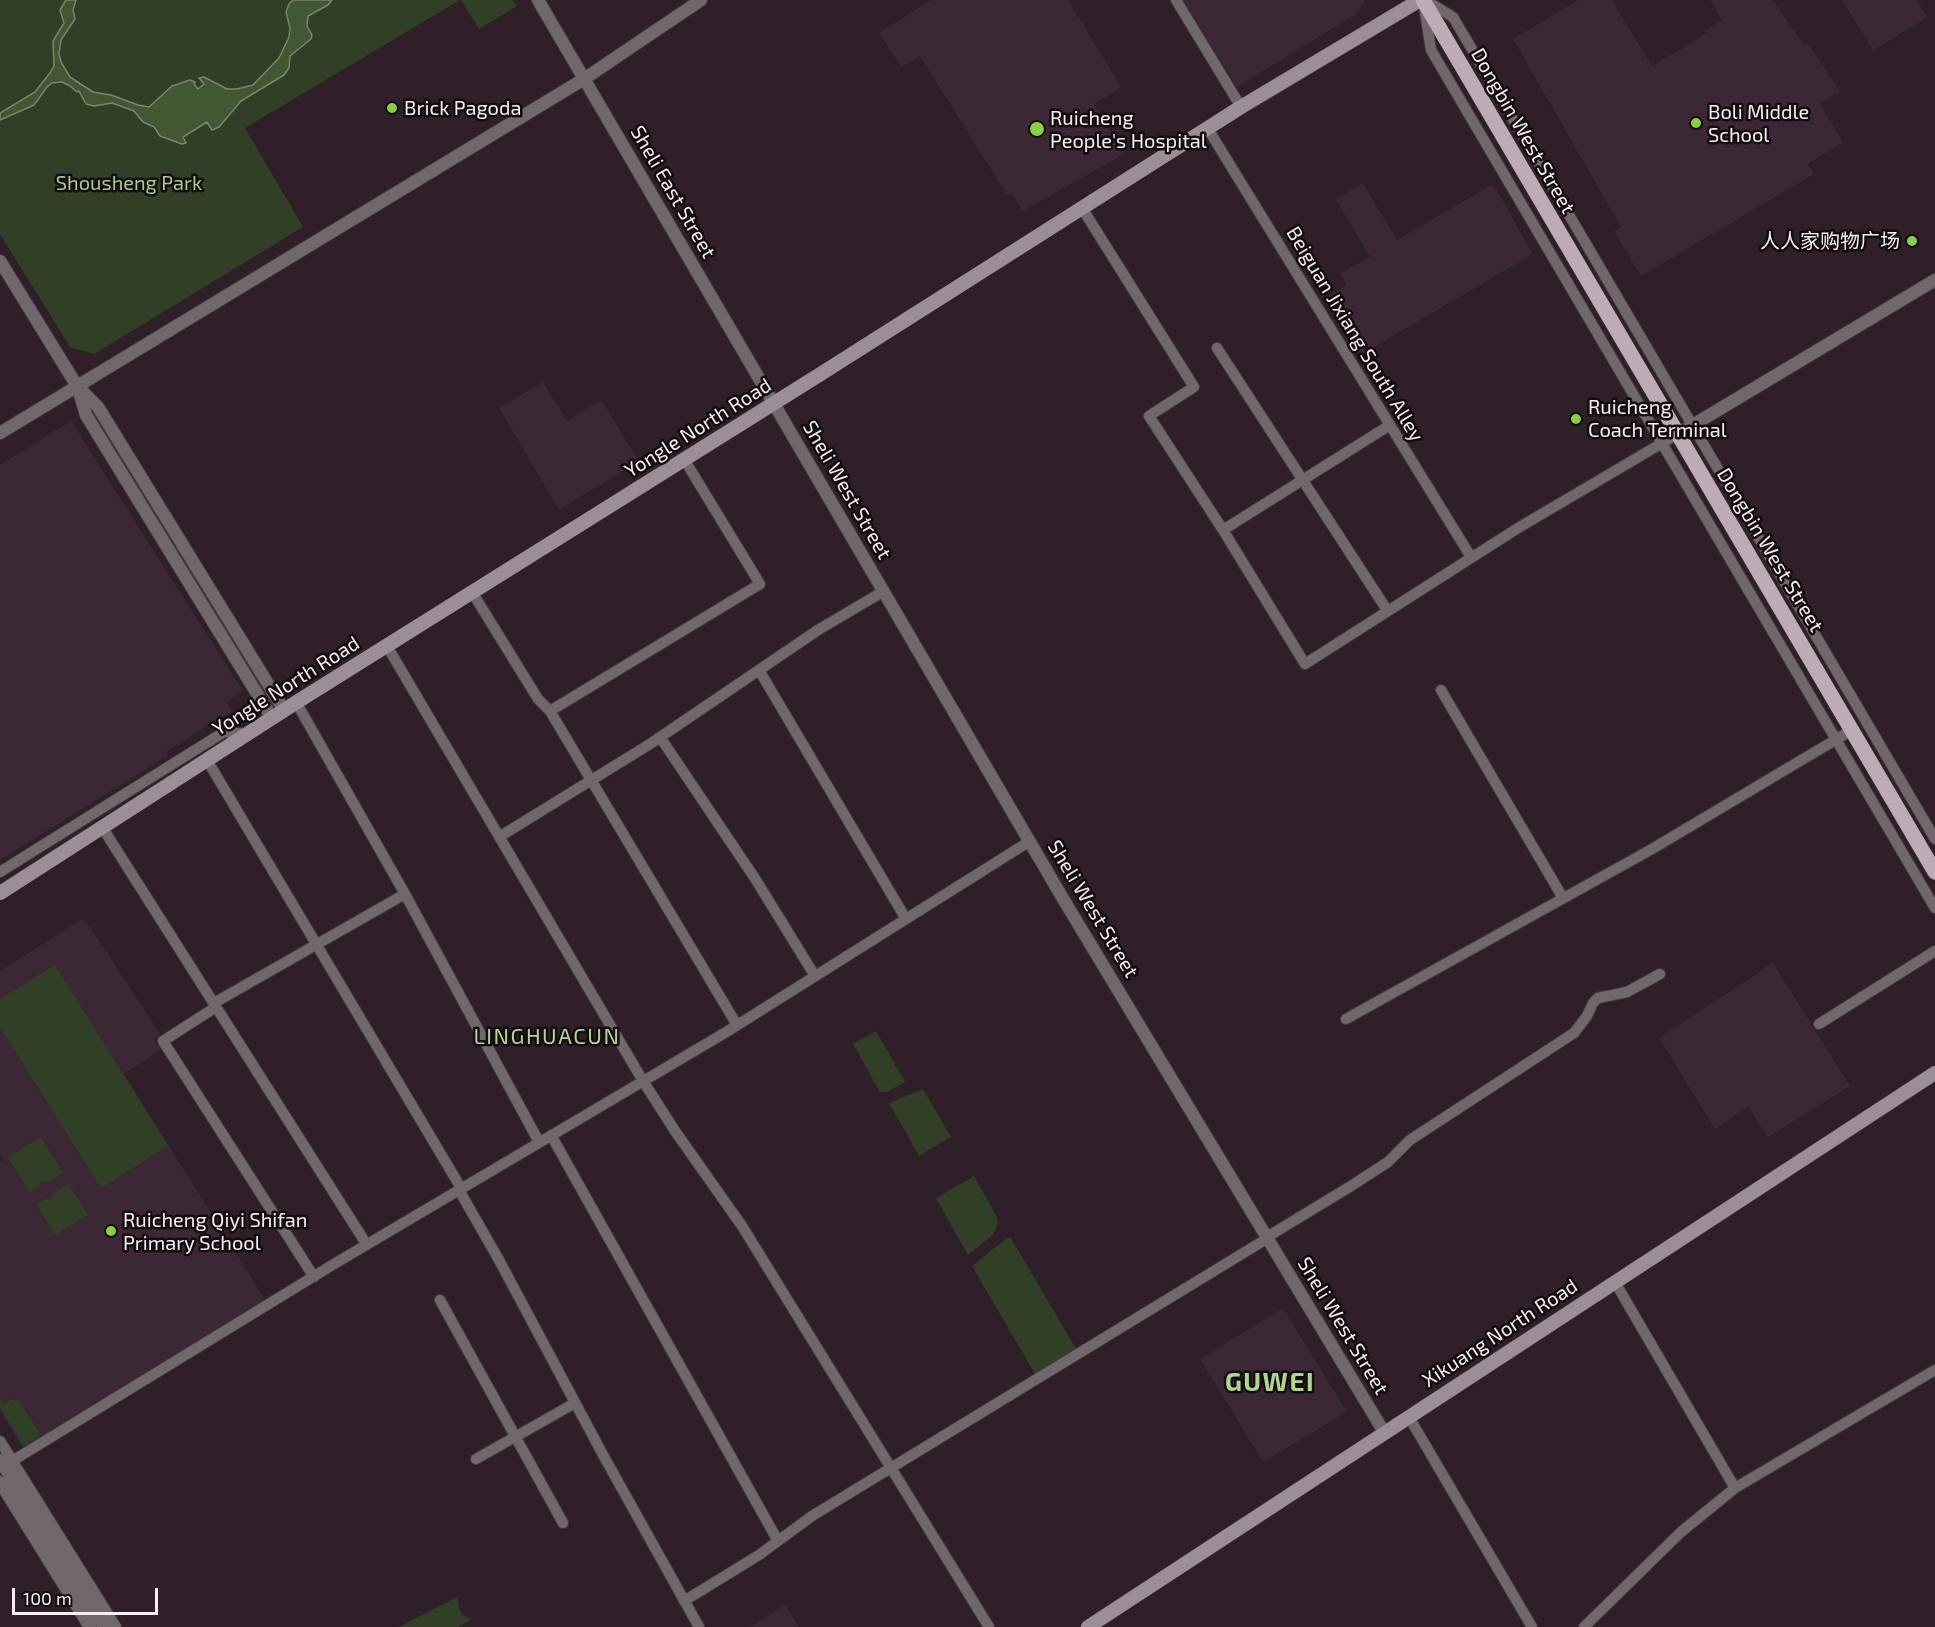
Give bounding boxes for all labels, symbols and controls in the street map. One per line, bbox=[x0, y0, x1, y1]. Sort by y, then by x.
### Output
street label: Dongbin West Street bbox=[1466, 44, 1580, 218]
place label: Brick Pagoda bbox=[404, 96, 521, 120]
place label: Boli Middle School bbox=[1708, 100, 1809, 147]
marker: Brick Pagoda bbox=[385, 101, 399, 115]
place label: Ruicheng People's Hospital bbox=[1050, 106, 1207, 153]
marker: Boli Middle School bbox=[1689, 116, 1703, 130]
marker: Ruicheng People's Hospital bbox=[1028, 120, 1046, 138]
street label: Sheli East Street bbox=[625, 122, 721, 262]
park label: Shousheng Park bbox=[56, 171, 202, 195]
street label: Beiguan Jixiang South Alley bbox=[1281, 222, 1429, 446]
place label: 人人家购物广场 bbox=[1760, 229, 1900, 253]
marker: 人人家购物广场 bbox=[1905, 234, 1919, 248]
street label: Yongle North Road bbox=[620, 373, 776, 483]
place label: Ruicheng Coach Terminal bbox=[1588, 395, 1727, 442]
marker: Ruicheng Coach Terminal bbox=[1569, 412, 1583, 426]
street label: Sheli West Street bbox=[798, 416, 896, 564]
street label: Dongbin West Street bbox=[1712, 464, 1828, 636]
street label: Yongle North Road bbox=[208, 631, 364, 741]
street label: Sheli West Street bbox=[1043, 836, 1143, 982]
district label: LINGHUACUN bbox=[474, 1024, 620, 1050]
place label: Ruicheng Qiyi Shifan Primary School bbox=[123, 1208, 307, 1255]
marker: Ruicheng Qiyi Shifan Primary School bbox=[104, 1224, 118, 1238]
street label: Sheli West Street bbox=[1293, 1253, 1393, 1399]
street label: Xikuang North Road bbox=[1418, 1274, 1582, 1392]
district label: GUWEI bbox=[1225, 1366, 1315, 1398]
scale bar bbox=[15, 1576, 160, 1614]
text: 100 m bbox=[23, 1587, 72, 1609]

